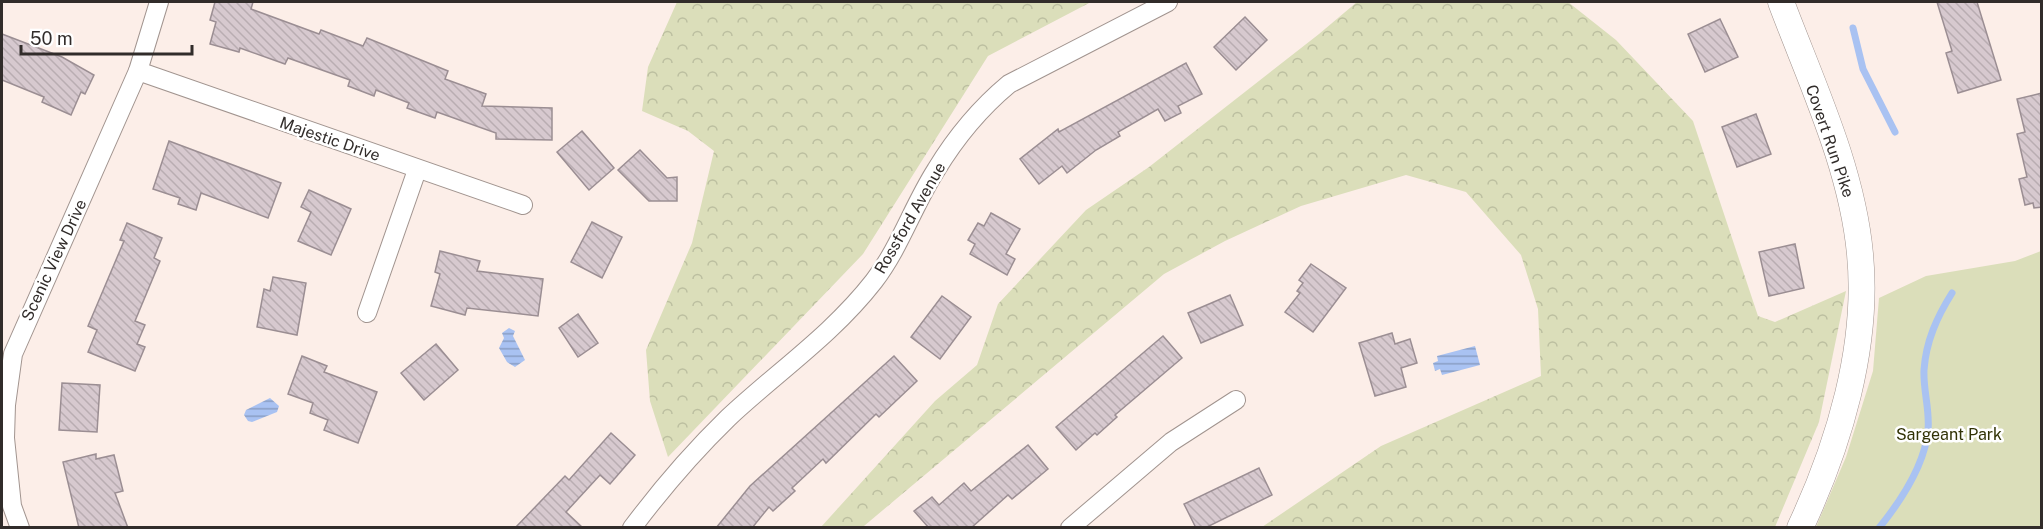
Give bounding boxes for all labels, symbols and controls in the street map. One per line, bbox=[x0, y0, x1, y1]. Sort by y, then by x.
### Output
scale bar bbox=[21, 18, 192, 56]
text: 50 m bbox=[30, 28, 73, 49]
street label: Covert Run Pike bbox=[1802, 82, 1858, 200]
street label: Majestic Drive bbox=[277, 113, 383, 165]
street label: Rossford Avenue bbox=[870, 159, 950, 277]
street label: Scenic View Drive bbox=[17, 196, 91, 324]
park label: Sargeant Park bbox=[1896, 425, 2002, 444]

